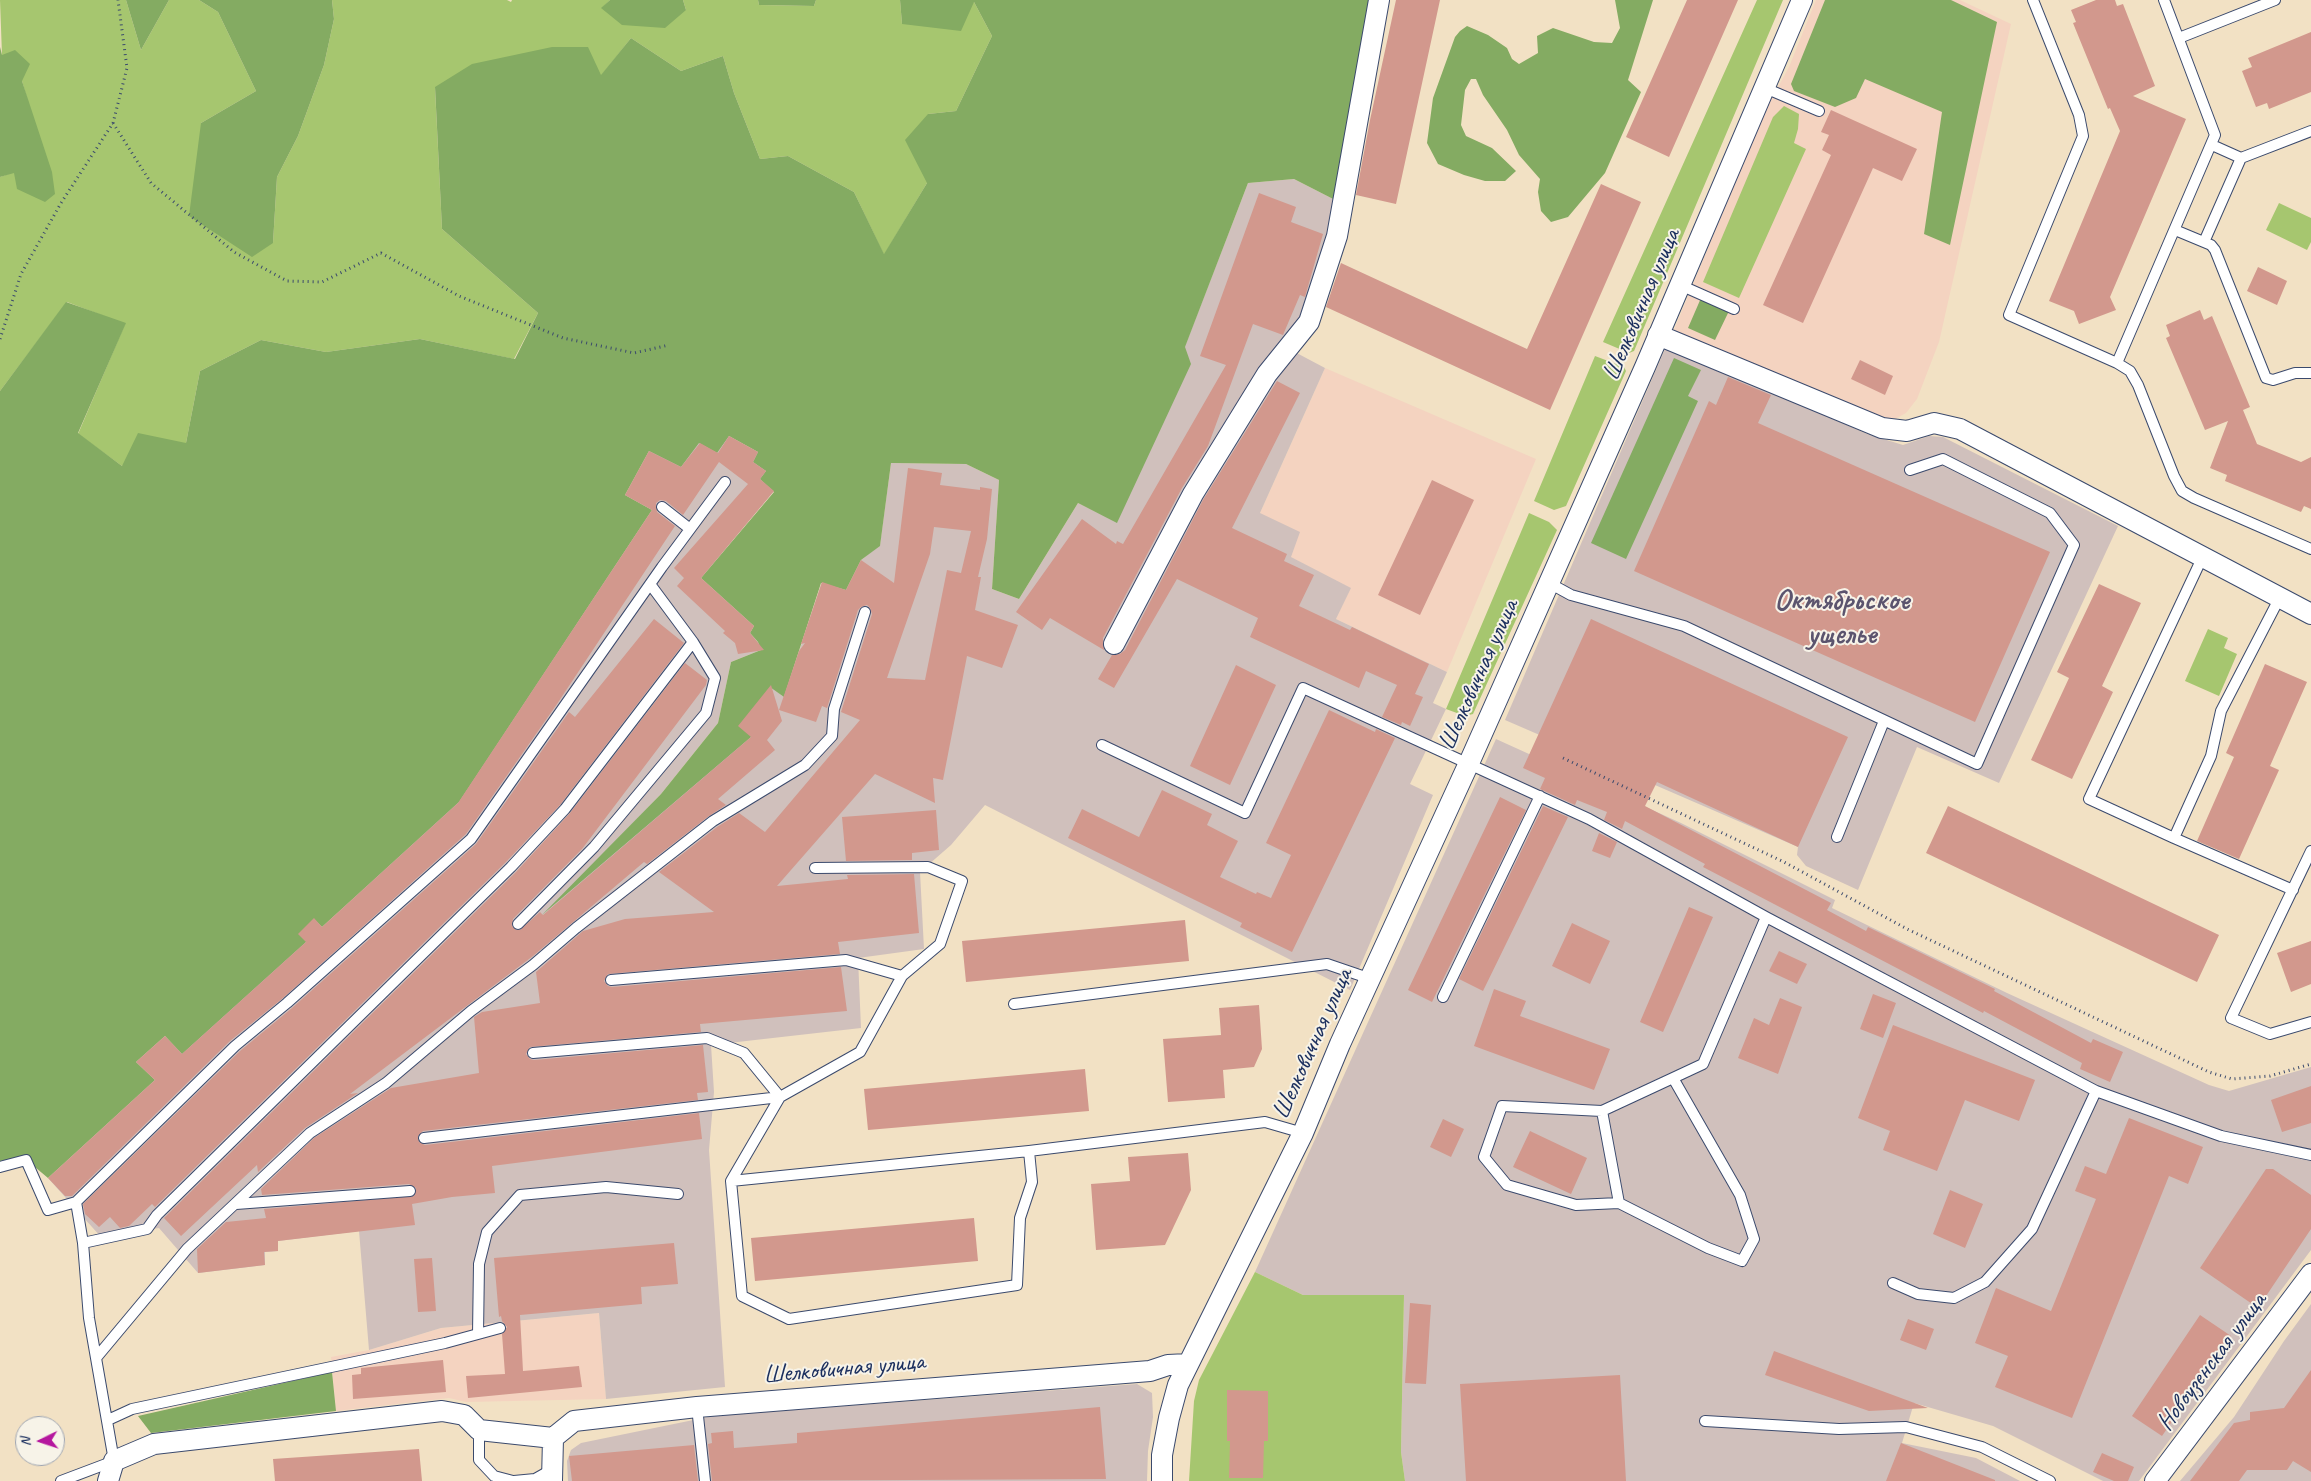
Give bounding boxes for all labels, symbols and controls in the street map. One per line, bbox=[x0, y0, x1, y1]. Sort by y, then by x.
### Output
street label: Шелковичная улица bbox=[1597, 225, 1687, 385]
district label: Октябрьское ущелье bbox=[1774, 583, 1910, 654]
street label: Шелковичная улица bbox=[1432, 595, 1526, 755]
street label: Шелковичная улица bbox=[1266, 964, 1360, 1124]
street label: Новоузенская улица bbox=[2150, 1287, 2274, 1437]
street label: Шелковичная улица bbox=[762, 1347, 926, 1391]
north arrow bbox=[15, 1416, 65, 1466]
text: N bbox=[17, 1437, 34, 1447]

